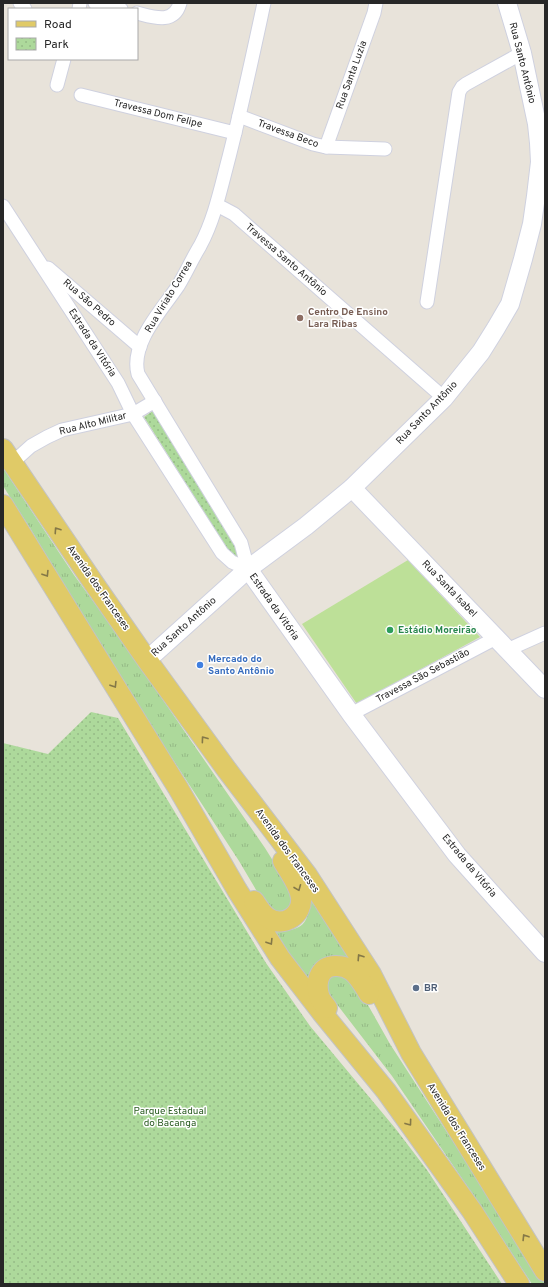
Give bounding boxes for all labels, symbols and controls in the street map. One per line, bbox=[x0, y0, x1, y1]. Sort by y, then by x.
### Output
legend bbox=[8, 8, 138, 60]
text: Road bbox=[44, 17, 72, 33]
street label: Rua Santo Antônio bbox=[506, 21, 538, 105]
text: Park bbox=[44, 37, 69, 53]
street label: Rua Santa Luzia bbox=[334, 39, 370, 111]
street label: Travessa Dom Felipe bbox=[112, 97, 204, 131]
street label: Travessa Beco bbox=[256, 117, 321, 151]
street label: Travessa Santo Antônio bbox=[242, 221, 330, 299]
street label: Rua Viriato Correa bbox=[142, 259, 196, 335]
street label: Rua São Pedro bbox=[60, 277, 118, 330]
street label: Estrada da Vitória bbox=[65, 306, 119, 380]
place label: Centro De Ensino Lara Ribas bbox=[308, 306, 388, 331]
marker: Centro De Ensino Lara Ribas bbox=[295, 313, 305, 323]
street label: Rua Santo Antônio bbox=[393, 378, 461, 447]
street label: Rua Alto Militar bbox=[58, 409, 128, 439]
one-way arrow bbox=[55, 527, 62, 534]
street label: Avenida dos Franceses bbox=[64, 543, 132, 633]
street label: Rua Santa Isabel bbox=[419, 558, 479, 620]
one-way arrow bbox=[41, 570, 49, 577]
street label: Estrada da Vitória bbox=[246, 571, 302, 643]
street label: Rua Santo Antônio bbox=[149, 594, 220, 660]
place label: Estádio Moreirão bbox=[398, 624, 477, 637]
marker: Estádio Moreirão bbox=[385, 625, 395, 635]
street label: Travessa São Sebastião bbox=[374, 646, 472, 706]
place label: Mercado do Santo Antônio bbox=[208, 653, 274, 678]
marker: Mercado do Santo Antônio bbox=[195, 660, 205, 670]
one-way arrow bbox=[109, 681, 116, 688]
one-way arrow bbox=[202, 736, 209, 743]
street label: Avenida dos Franceses bbox=[252, 806, 322, 896]
street label: Estrada da Vitória bbox=[439, 832, 499, 900]
one-way arrow bbox=[293, 884, 301, 891]
one-way arrow bbox=[265, 938, 273, 945]
one-way arrow bbox=[357, 954, 365, 961]
place label: BR bbox=[424, 982, 438, 995]
marker: BR bbox=[411, 983, 421, 993]
street label: Avenida dos Franceses bbox=[424, 1081, 488, 1174]
park label: Parque Estadual do Bacanga bbox=[134, 1105, 206, 1130]
one-way arrow bbox=[404, 1119, 412, 1126]
one-way arrow bbox=[522, 1234, 529, 1241]

